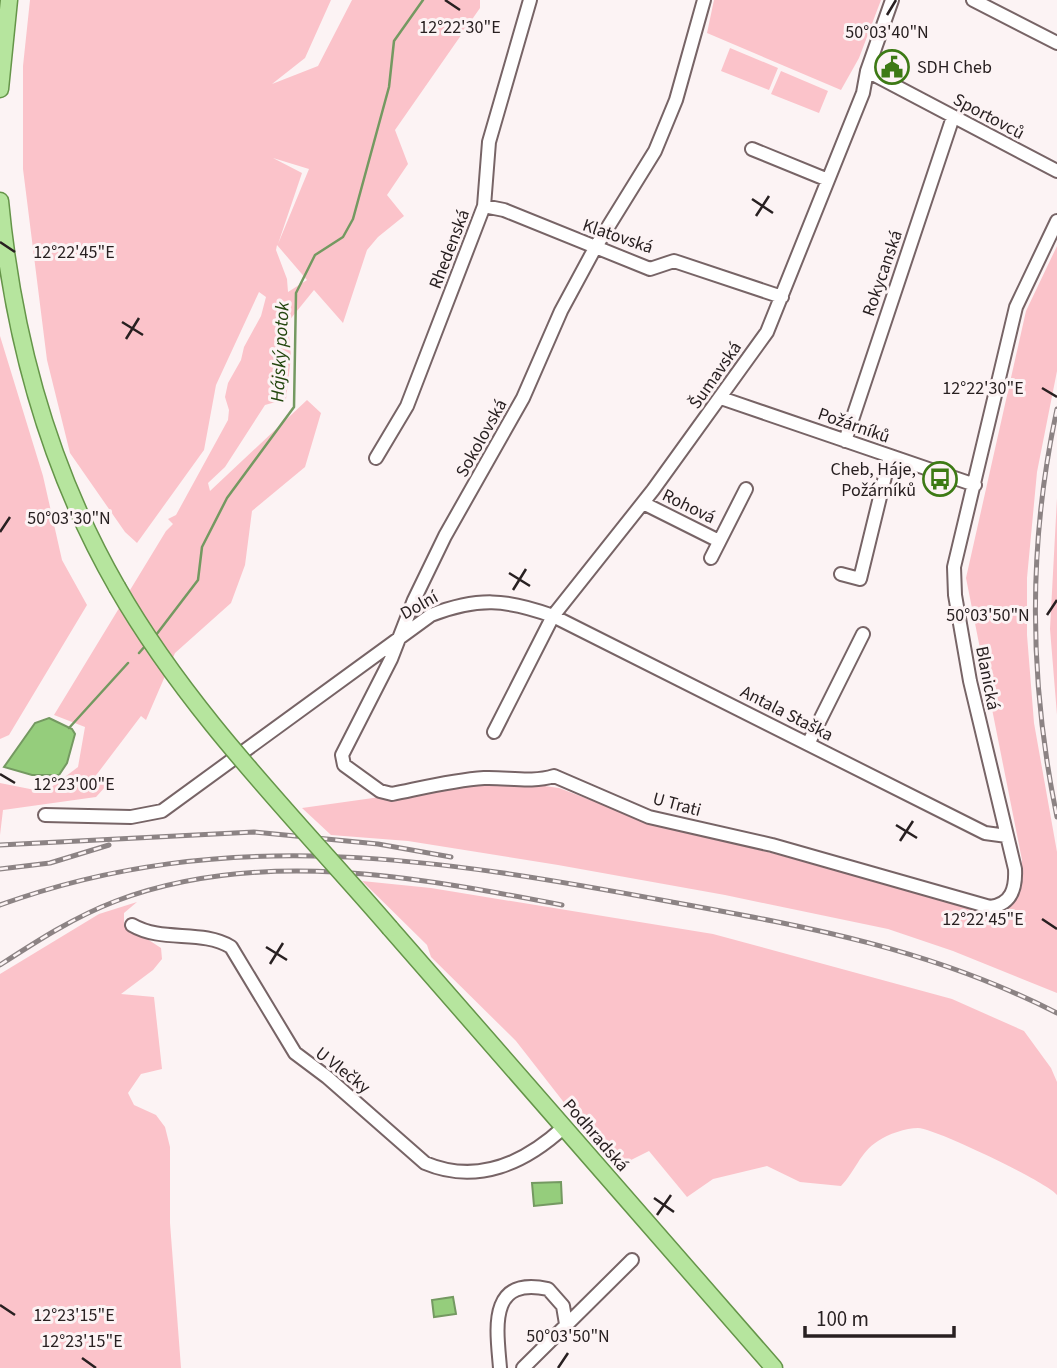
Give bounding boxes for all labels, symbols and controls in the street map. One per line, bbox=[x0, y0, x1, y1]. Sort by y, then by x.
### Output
text: 12°22'30"E bbox=[419, 15, 501, 40]
text: 50°03'40"N bbox=[845, 20, 929, 45]
public building icon: SDH Cheb bbox=[873, 48, 911, 86]
place label: SDH Cheb bbox=[917, 55, 992, 80]
street label: Sportovců bbox=[949, 87, 1029, 146]
street label: Rhedenská bbox=[423, 206, 476, 292]
street label: Klatovská bbox=[579, 213, 656, 260]
street label: Rokycanská bbox=[856, 227, 909, 319]
text: 12°22'45"E bbox=[33, 240, 115, 265]
water label: Hájský potok bbox=[264, 300, 297, 403]
street label: Šumavská bbox=[683, 337, 748, 414]
text: 12°22'30"E bbox=[942, 376, 1024, 401]
street label: Sokolovská bbox=[450, 395, 513, 482]
street label: Požárníků bbox=[814, 401, 893, 449]
place label: Cheb, Háje, Požárníků bbox=[830, 457, 916, 503]
bus stop icon: Cheb, Háje, Požárníků bbox=[921, 460, 959, 498]
street label: Rohová bbox=[658, 483, 720, 530]
text: 50°03'30"N bbox=[27, 506, 111, 531]
street label: Dolní bbox=[396, 585, 443, 626]
text: 50°03'50"N bbox=[946, 603, 1030, 628]
street label: Blanická bbox=[969, 644, 1006, 712]
street label: Antala Staška bbox=[736, 679, 837, 748]
text: 12°23'00"E bbox=[33, 772, 115, 797]
street label: U Trati bbox=[650, 786, 704, 823]
text: 12°22'45"E bbox=[942, 907, 1024, 932]
street label: U Vlečky bbox=[310, 1041, 376, 1100]
street label: Podhradská bbox=[557, 1093, 634, 1177]
scale bar bbox=[805, 1294, 954, 1338]
text: 12°23'15"E bbox=[33, 1303, 115, 1328]
text: 100 m bbox=[816, 1304, 869, 1334]
text: 50°03'50"N bbox=[526, 1324, 610, 1349]
text: 12°23'15"E bbox=[41, 1329, 123, 1354]

